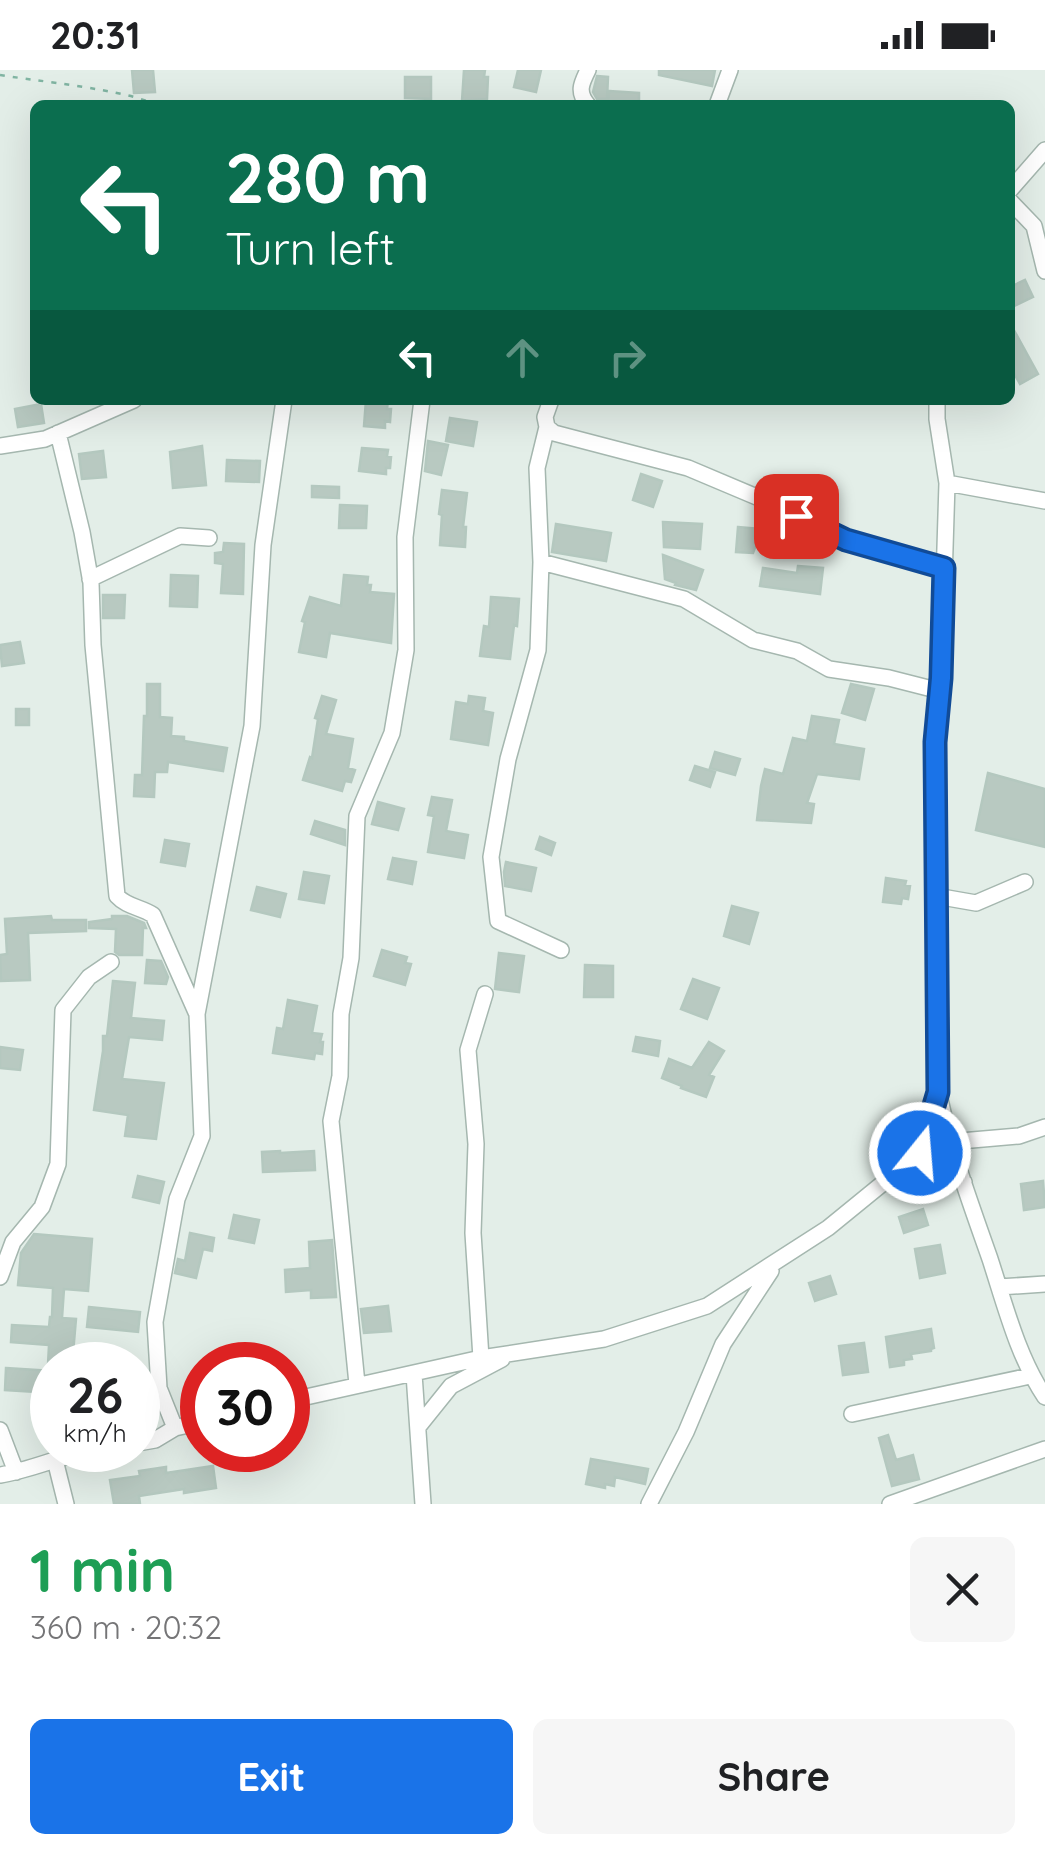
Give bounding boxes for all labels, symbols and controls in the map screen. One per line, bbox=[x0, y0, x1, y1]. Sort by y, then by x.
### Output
text: 20:31 bbox=[50, 11, 141, 59]
text: 280 m bbox=[225, 133, 430, 221]
icon: left bbox=[60, 140, 190, 270]
text: Turn left bbox=[225, 220, 395, 276]
icon: left bbox=[390, 330, 445, 385]
icon: ahead bbox=[495, 330, 550, 385]
icon: right bbox=[600, 330, 655, 385]
pin bbox=[754, 474, 839, 559]
icon: arrive bbox=[769, 489, 824, 544]
position arrow bbox=[868, 1101, 972, 1205]
speed limit sign: 30 bbox=[180, 1342, 310, 1472]
text: 26 bbox=[67, 1363, 123, 1426]
text: km/h bbox=[63, 1417, 127, 1448]
text: 1 min bbox=[30, 1532, 175, 1607]
button: close bbox=[910, 1537, 1015, 1642]
text: 360 m · 20:32 bbox=[30, 1607, 222, 1647]
button: Exit bbox=[30, 1719, 513, 1834]
button: Share bbox=[533, 1719, 1015, 1834]

